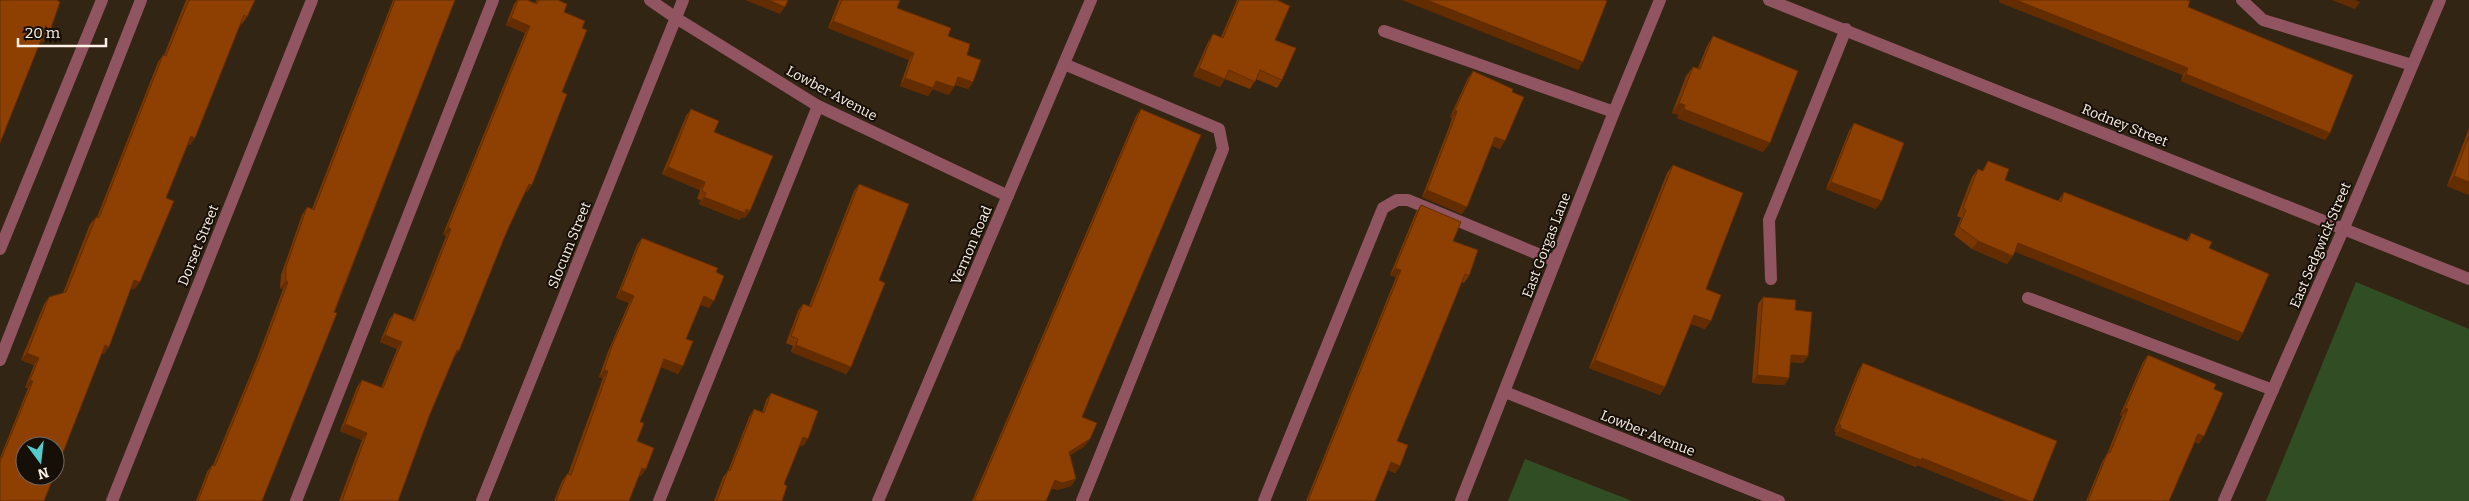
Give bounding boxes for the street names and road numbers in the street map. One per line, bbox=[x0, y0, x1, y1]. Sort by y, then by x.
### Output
street label: Lowber Avenue bbox=[783, 62, 880, 125]
street label: Rodney Street bbox=[2079, 100, 2170, 150]
street label: East Sedgwick Street bbox=[2286, 180, 2355, 311]
street label: East Gorgas Lane bbox=[1519, 190, 1574, 300]
street label: Slocum Street bbox=[544, 199, 595, 291]
street label: Dorset Street bbox=[175, 202, 222, 288]
street label: Vernon Road bbox=[947, 203, 996, 287]
street label: Lowber Avenue bbox=[1598, 407, 1698, 460]

